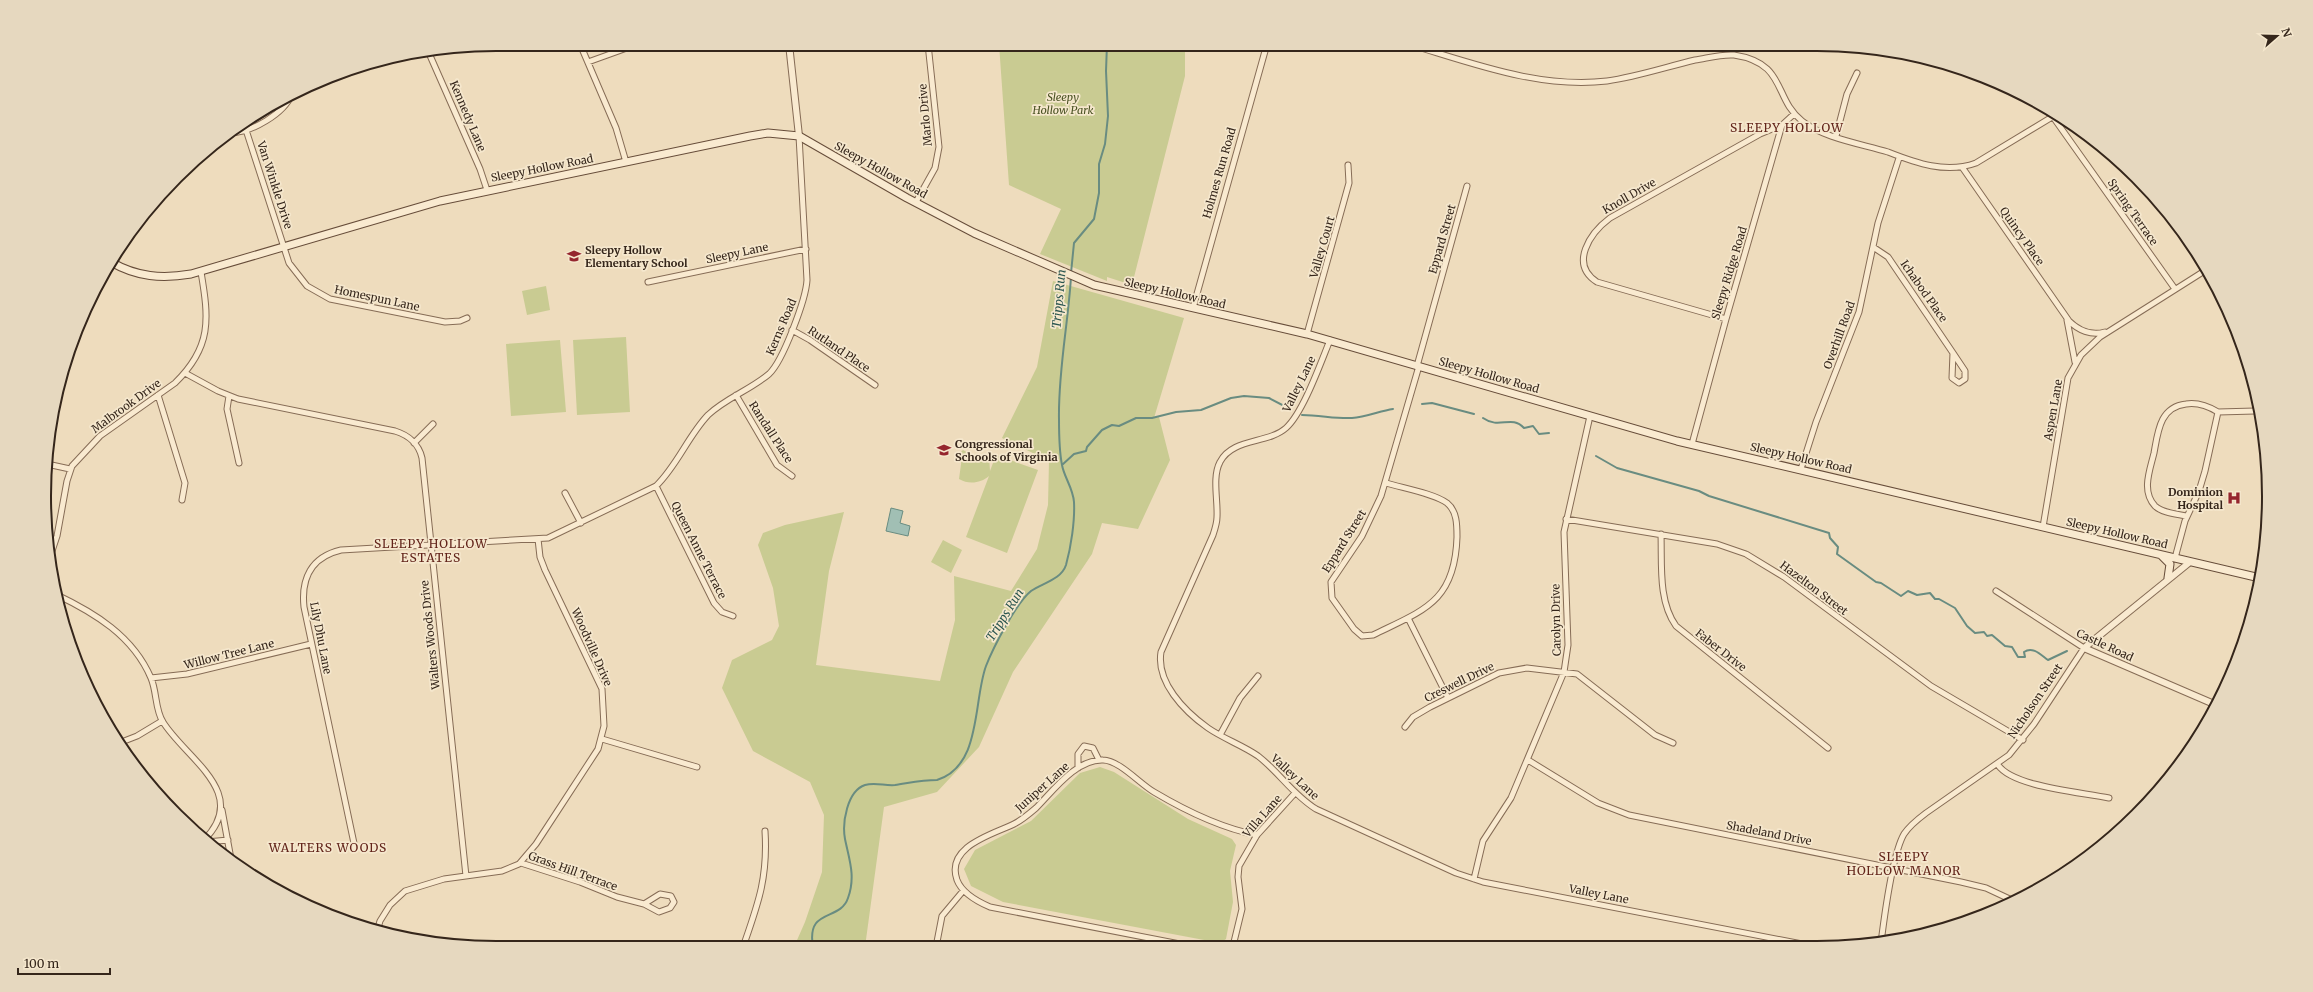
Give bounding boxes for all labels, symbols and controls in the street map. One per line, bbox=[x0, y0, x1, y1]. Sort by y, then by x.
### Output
north arrow bbox=[2257, 16, 2297, 56]
text: N bbox=[2278, 26, 2295, 39]
street label: Kennedy Lane bbox=[447, 78, 489, 154]
street label: Marlo Drive bbox=[915, 83, 935, 147]
park label: Sleepy Hollow Park bbox=[1031, 90, 1094, 117]
district label: SLEEPY HOLLOW bbox=[1730, 120, 1844, 135]
street label: Holmes Run Road bbox=[1199, 125, 1239, 220]
street label: Van Winkle Drive bbox=[254, 138, 296, 231]
street label: Sleepy Hollow Road bbox=[832, 139, 930, 202]
street label: Sleepy Hollow Road bbox=[490, 151, 595, 185]
street label: Knoll Drive bbox=[1600, 175, 1658, 217]
street label: Spring Terrace bbox=[2105, 176, 2161, 248]
street label: Eppard Street bbox=[1425, 202, 1459, 275]
street label: Quincy Place bbox=[1997, 204, 2047, 268]
street label: Valley Court bbox=[1306, 214, 1338, 281]
street label: Sleepy Ridge Road bbox=[1708, 224, 1750, 321]
street label: Sleepy Lane bbox=[705, 240, 770, 266]
place label: Sleepy Hollow Elementary School bbox=[585, 243, 688, 270]
school or university icon: Sleepy Hollow Elementary School bbox=[566, 248, 582, 264]
street label: Ichabod Place bbox=[1897, 257, 1951, 325]
water label: Tripps Run bbox=[1048, 269, 1069, 329]
street label: Sleepy Hollow Road bbox=[1123, 274, 1228, 312]
street label: Homespun Lane bbox=[333, 282, 421, 314]
street label: Kerns Road bbox=[763, 296, 799, 358]
street label: Overhill Road bbox=[1820, 299, 1858, 371]
street label: Rutland Place bbox=[805, 323, 873, 375]
street label: Valley Lane bbox=[1279, 354, 1319, 415]
street label: Sleepy Hollow Road bbox=[1437, 354, 1541, 396]
street label: Malbrook Drive bbox=[89, 376, 164, 436]
street label: Aspen Lane bbox=[2041, 378, 2065, 443]
street label: Randall Place bbox=[746, 399, 796, 466]
place label: Congressional Schools of Virginia bbox=[955, 437, 1058, 464]
street label: Sleepy Hollow Road bbox=[1749, 439, 1854, 477]
school or university icon: Congressional Schools of Virginia bbox=[936, 442, 952, 458]
place label: Dominion Hospital bbox=[2168, 485, 2224, 512]
hospital icon: Dominion Hospital bbox=[2226, 490, 2242, 506]
street label: Queen Anne Terrace bbox=[668, 499, 730, 601]
street label: Eppard Street bbox=[1319, 506, 1369, 575]
street label: Sleepy Hollow Road bbox=[2065, 514, 2170, 552]
district label: SLEEPY HOLLOW ESTATES bbox=[374, 536, 488, 565]
street label: Hazelton Street bbox=[1777, 558, 1851, 619]
street label: Walters Woods Drive bbox=[417, 580, 443, 691]
street label: Carolyn Drive bbox=[1548, 584, 1564, 656]
water label: Tripps Run bbox=[983, 586, 1027, 644]
street label: Lily Dhu Lane bbox=[307, 601, 335, 676]
street label: Woodville Drive bbox=[568, 605, 616, 688]
street label: Faber Drive bbox=[1693, 626, 1749, 674]
street label: Castle Road bbox=[2074, 626, 2136, 664]
street label: Willow Tree Lane bbox=[182, 636, 276, 672]
street label: Creswell Drive bbox=[1422, 659, 1496, 705]
street label: Nicholson Street bbox=[2005, 660, 2066, 741]
street label: Valley Lane bbox=[1267, 751, 1322, 803]
street label: Juniper Lane bbox=[1011, 759, 1072, 816]
street label: Villa Lane bbox=[1239, 792, 1285, 841]
street label: Shadeland Drive bbox=[1725, 818, 1813, 848]
district label: WALTERS WOODS bbox=[268, 840, 387, 855]
street label: Grass Hill Terrace bbox=[527, 848, 620, 894]
district label: SLEEPY HOLLOW MANOR bbox=[1846, 849, 1962, 878]
street label: Valley Lane bbox=[1567, 881, 1630, 907]
scale bar bbox=[18, 950, 110, 976]
text: 100 m bbox=[24, 956, 59, 971]

